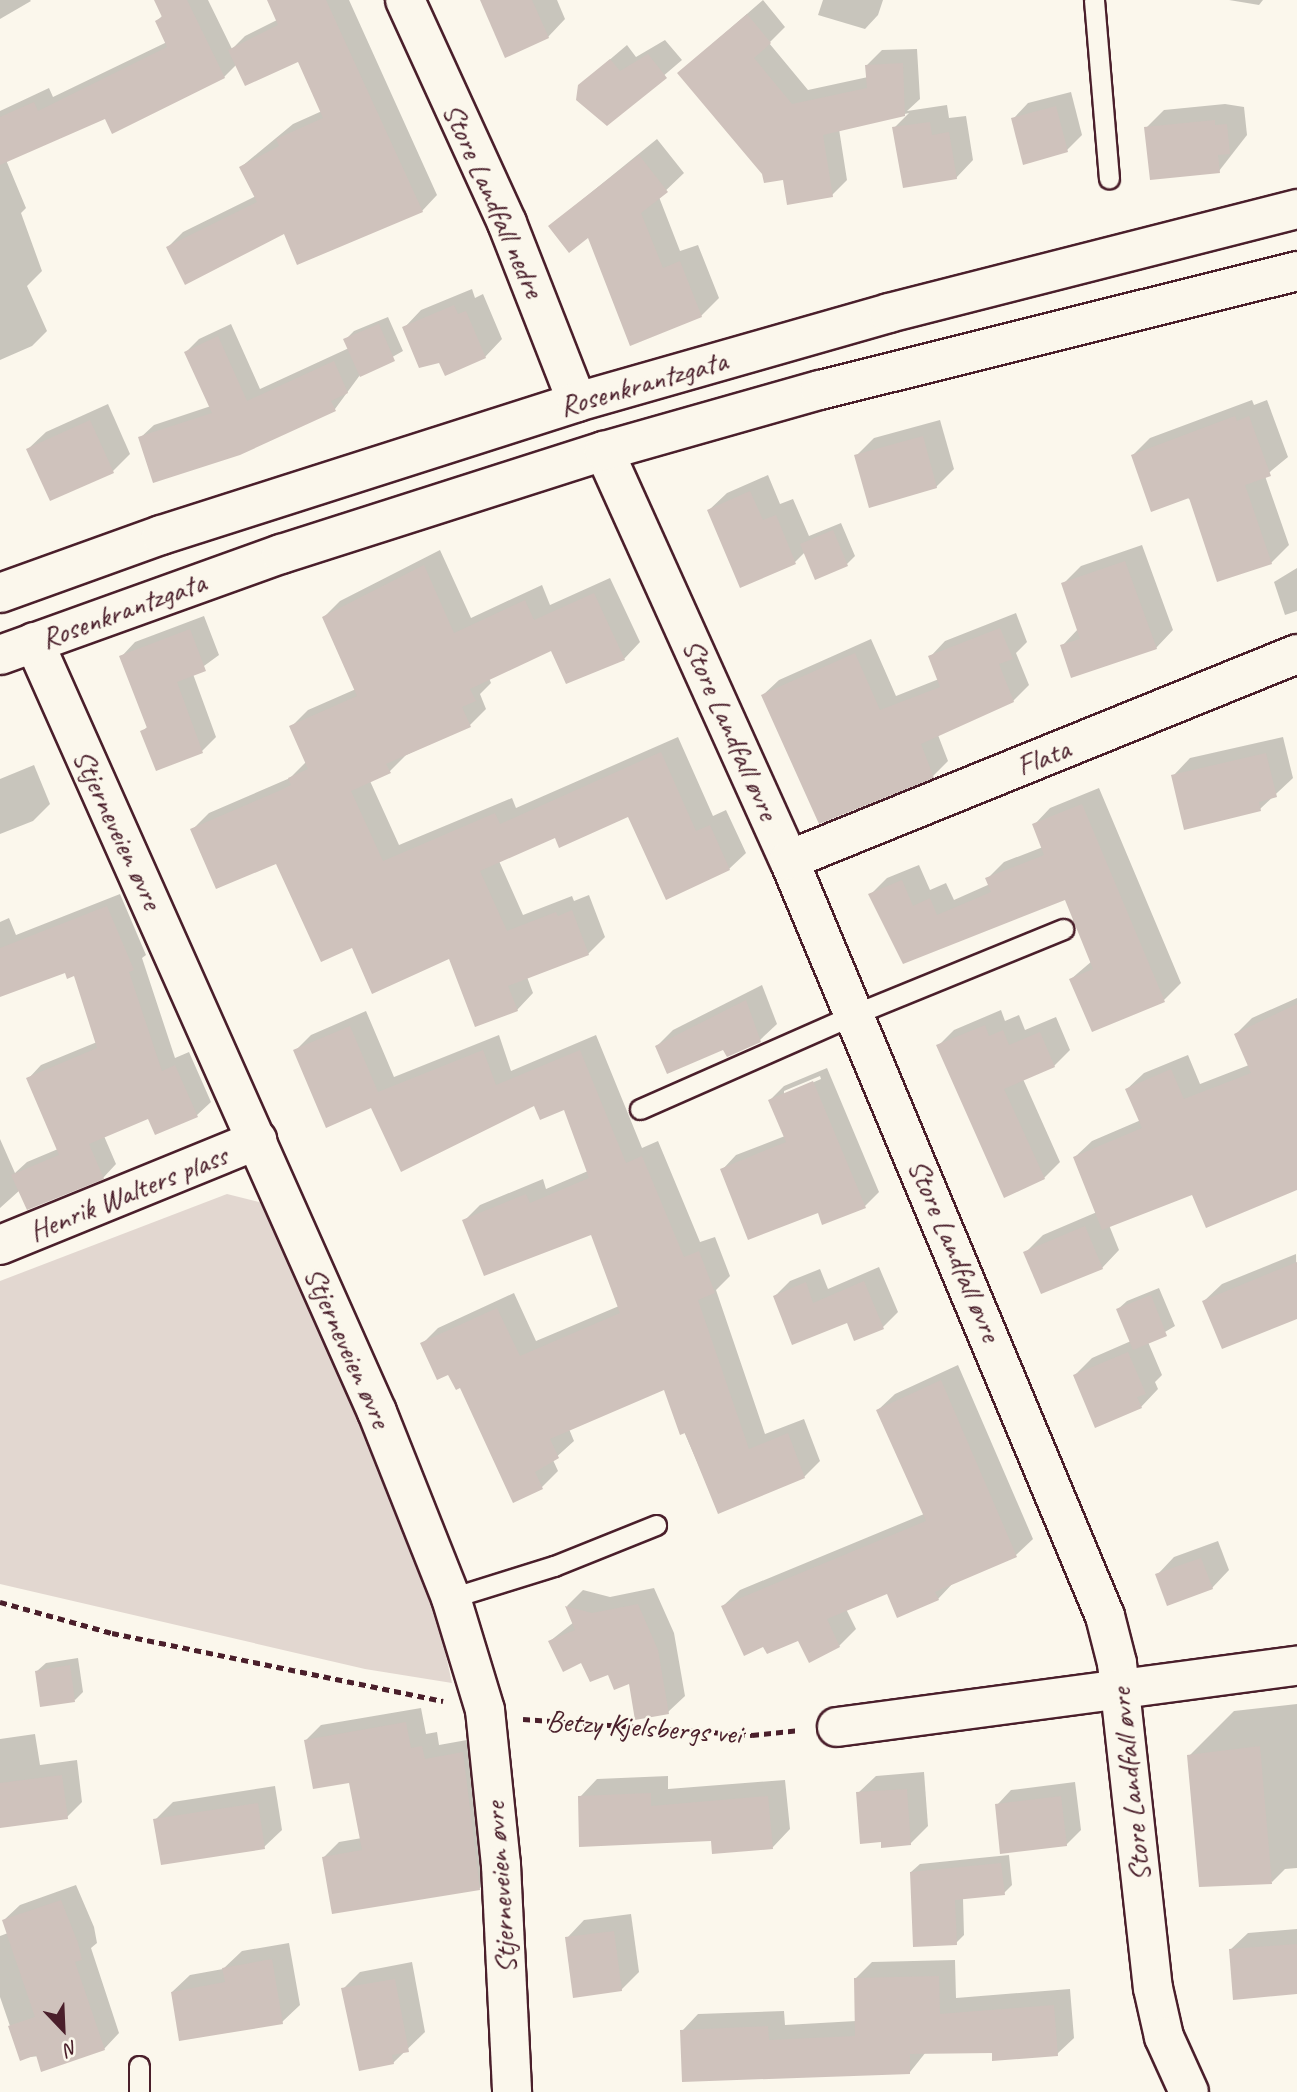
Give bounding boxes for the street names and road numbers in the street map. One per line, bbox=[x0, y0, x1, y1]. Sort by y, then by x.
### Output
street label: Store Landfall nedre bbox=[435, 97, 553, 303]
street label: Rosenkrantzgata bbox=[555, 342, 731, 424]
street label: Rosenkrantzgata bbox=[36, 564, 210, 656]
street label: Store Landfall øvre bbox=[675, 633, 787, 825]
street label: Flata bbox=[1011, 730, 1075, 784]
street label: Stjerneveien øvre bbox=[65, 743, 171, 915]
street label: Henrik Walters plass bbox=[23, 1137, 233, 1249]
street label: Store Landfall øvre bbox=[901, 1154, 1009, 1346]
street label: Stjerneveien øvre bbox=[297, 1261, 399, 1433]
street label: Store Landfall øvre bbox=[1102, 1687, 1158, 1883]
street label: Betzy Kjelsbergs vei bbox=[545, 1702, 743, 1752]
street label: Stjerneveien øvre bbox=[476, 1801, 524, 1975]

